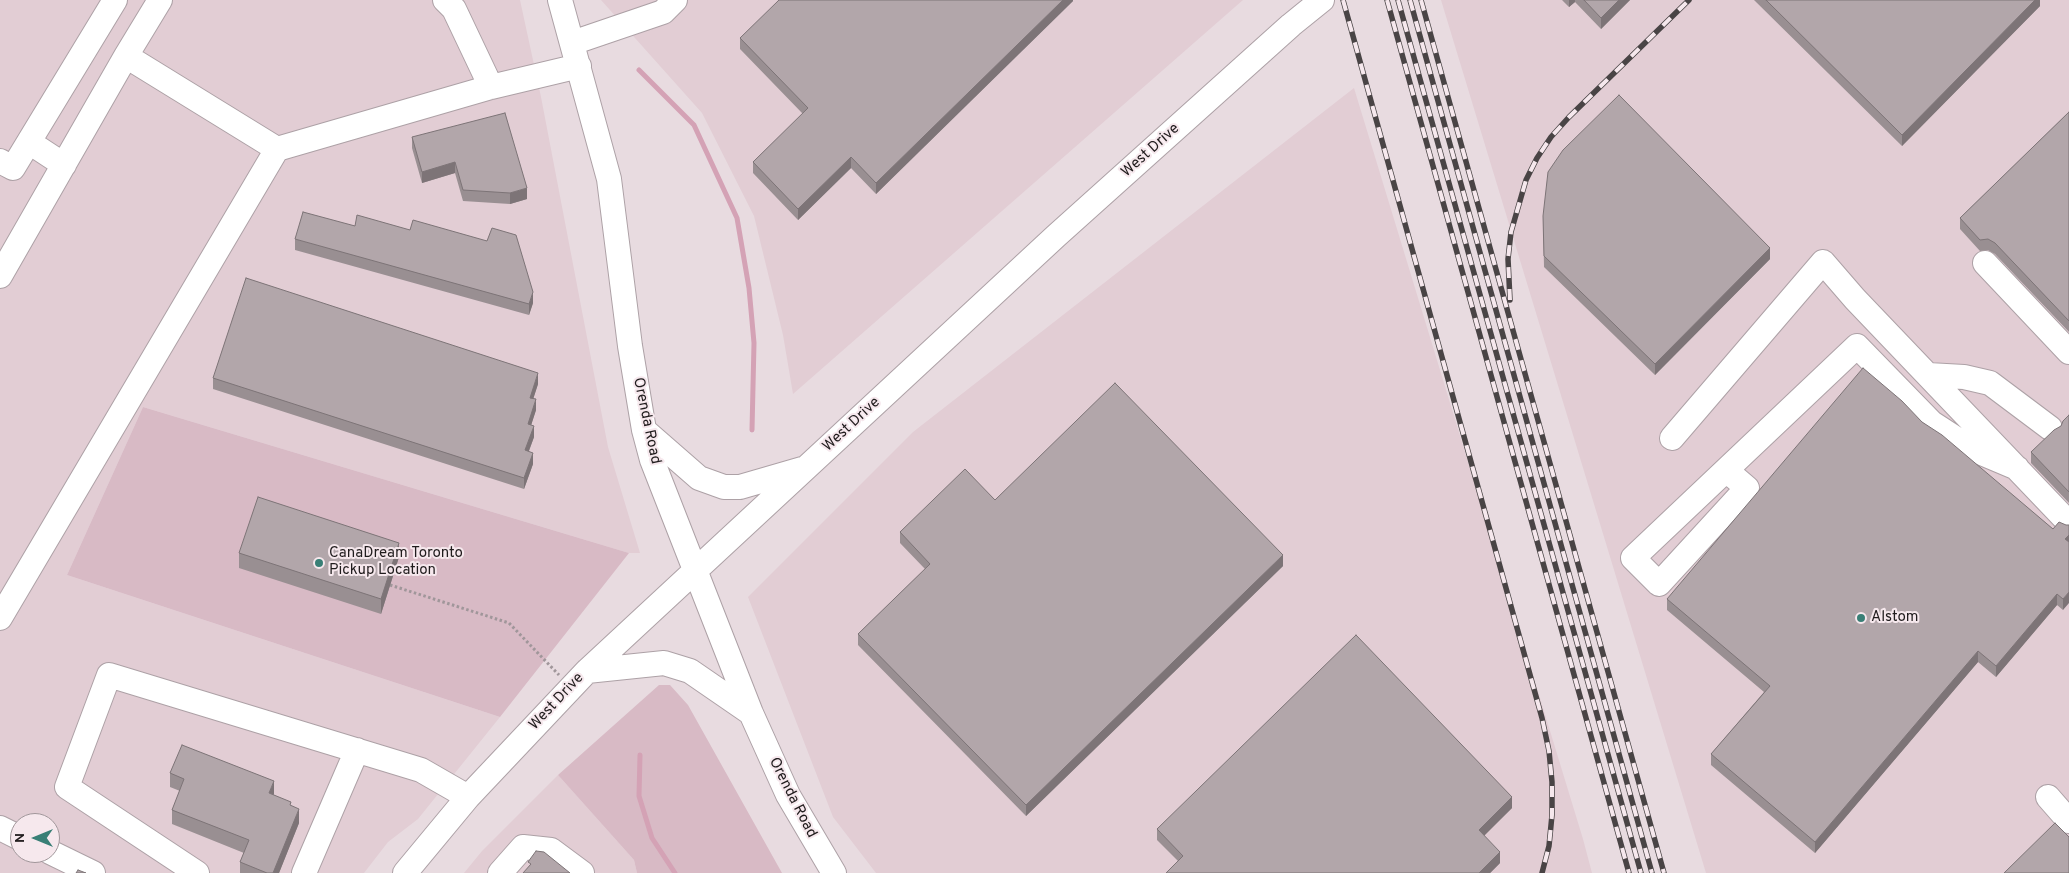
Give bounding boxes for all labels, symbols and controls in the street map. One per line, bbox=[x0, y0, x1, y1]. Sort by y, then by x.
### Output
street label: West Drive bbox=[1118, 120, 1184, 182]
street label: Orenda Road bbox=[628, 376, 664, 466]
street label: West Drive bbox=[820, 394, 884, 456]
place label: CanaDream Toronto Pickup Location bbox=[329, 545, 463, 580]
marker: CanaDream Toronto Pickup Location bbox=[313, 557, 325, 569]
place label: Alstom bbox=[1871, 609, 1919, 627]
marker: Alstom bbox=[1855, 612, 1867, 624]
street label: West Drive bbox=[526, 670, 588, 734]
street label: Orenda Road bbox=[764, 755, 820, 841]
north arrow bbox=[10, 813, 60, 863]
text: N bbox=[12, 833, 29, 843]

